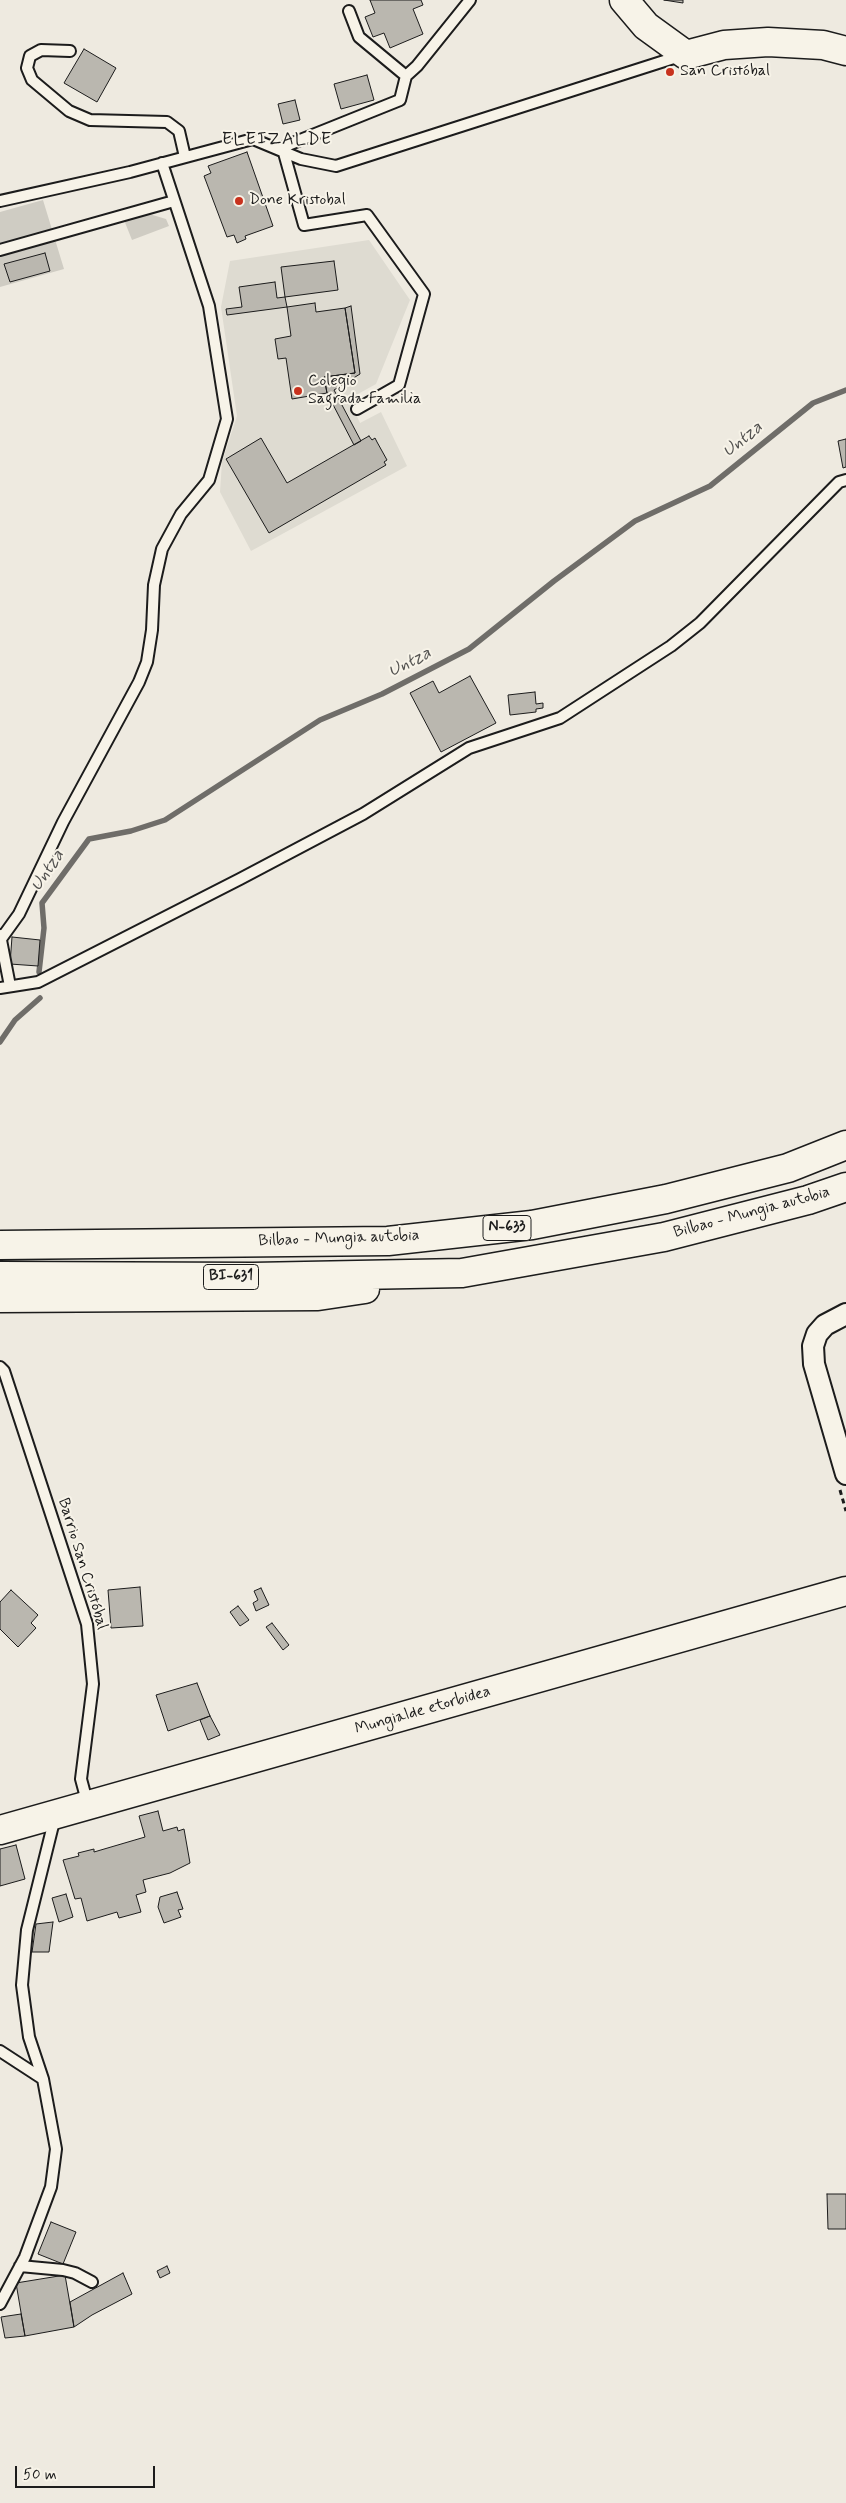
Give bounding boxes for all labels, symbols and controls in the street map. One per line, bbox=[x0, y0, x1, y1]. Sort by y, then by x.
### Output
place label: San Cristóbal bbox=[680, 62, 770, 82]
marker: San Cristóbal bbox=[664, 66, 676, 78]
district label: ELEIZALDE bbox=[222, 129, 332, 151]
place label: Done Kristobal bbox=[249, 191, 346, 211]
marker: Done Kristobal bbox=[233, 195, 245, 207]
place label: Colegio Sagrada Familia bbox=[308, 372, 421, 410]
marker: Colegio Sagrada Familia bbox=[292, 385, 304, 397]
water label: Untza bbox=[719, 417, 767, 463]
water label: Untza bbox=[385, 643, 435, 683]
water label: Untza bbox=[26, 846, 70, 896]
street label: Bilbao - Mungia autobia bbox=[672, 1183, 832, 1243]
road number: N-633 bbox=[483, 1216, 531, 1240]
street label: Bilbao - Mungia autobia bbox=[258, 1227, 420, 1251]
road number: BI-631 bbox=[204, 1264, 258, 1290]
street label: Barrio San Cristóbal bbox=[53, 1496, 111, 1632]
street label: Mungialde etorbidea bbox=[353, 1682, 493, 1740]
scale bar bbox=[18, 2456, 158, 2488]
text: 50 m bbox=[23, 2465, 57, 2485]

